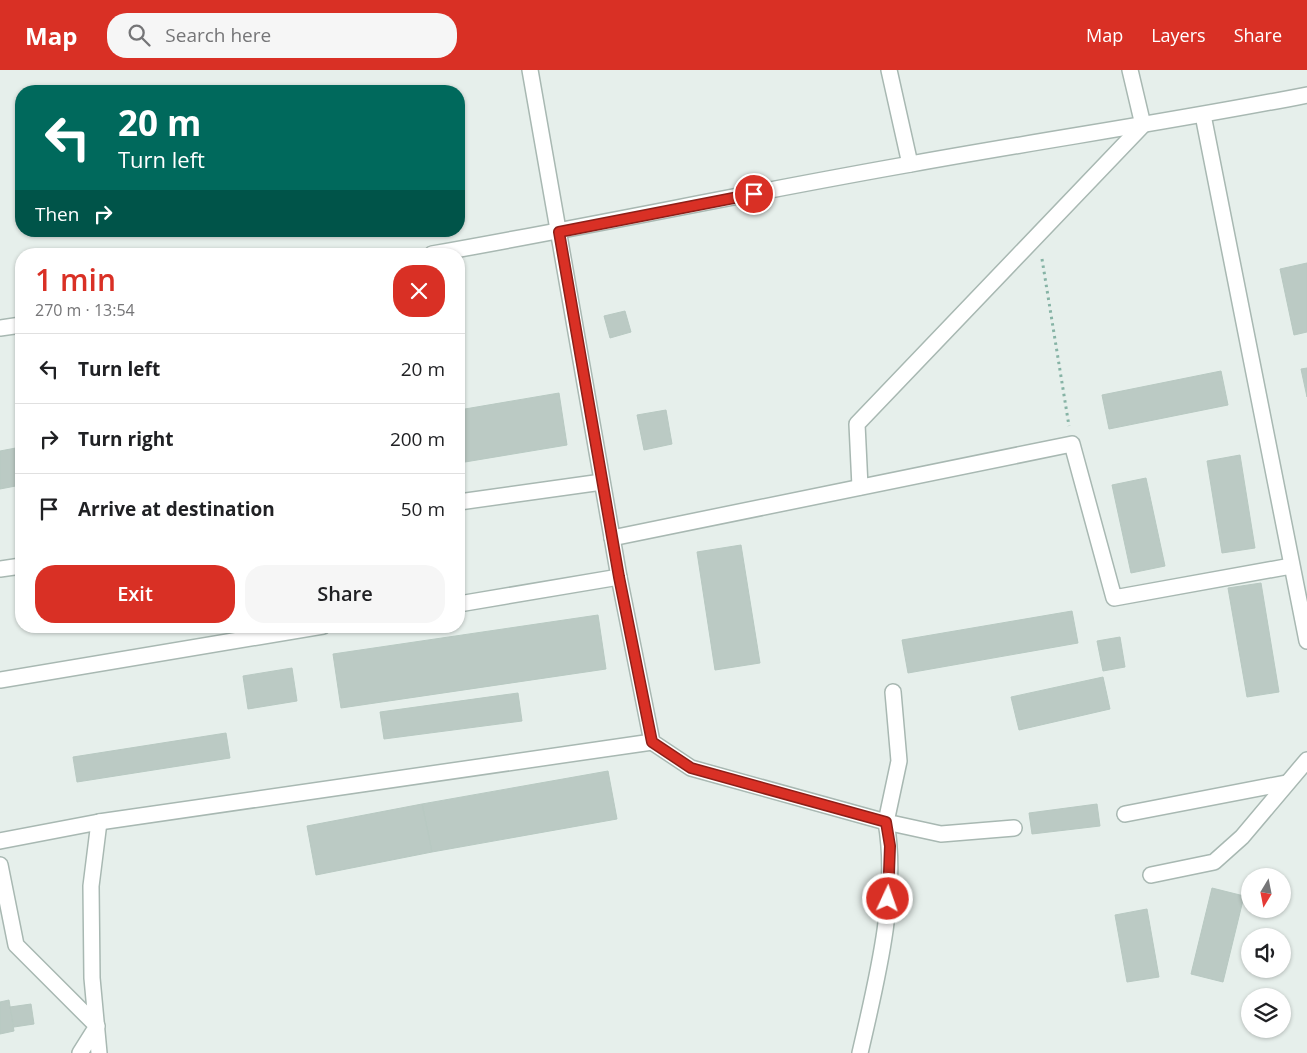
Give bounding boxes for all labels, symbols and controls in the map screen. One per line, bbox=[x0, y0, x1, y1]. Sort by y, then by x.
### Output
search box bbox=[107, 13, 457, 58]
text: Map bbox=[25, 19, 77, 52]
icon: search bbox=[125, 21, 153, 49]
text: Search here bbox=[165, 22, 271, 48]
text: Map bbox=[1086, 23, 1123, 47]
text: Layers bbox=[1151, 23, 1206, 47]
text: Share bbox=[1234, 23, 1282, 47]
text: 20 m bbox=[118, 99, 201, 146]
icon: left bbox=[35, 105, 100, 170]
text: Turn left bbox=[118, 144, 205, 174]
pin bbox=[733, 173, 775, 215]
icon: arrive bbox=[740, 180, 768, 208]
icon: right bbox=[89, 200, 117, 228]
text: Then bbox=[35, 201, 79, 227]
text: 1 min bbox=[35, 259, 116, 300]
button: close bbox=[393, 265, 445, 317]
text: 270 m · 13:54 bbox=[35, 299, 135, 321]
icon: left bbox=[35, 355, 63, 383]
text: Turn left bbox=[78, 356, 160, 382]
text: 20 m bbox=[401, 356, 445, 382]
icon: right bbox=[35, 425, 63, 453]
text: Turn right bbox=[78, 426, 173, 452]
text: 200 m bbox=[390, 426, 445, 452]
icon: arrive bbox=[35, 495, 63, 523]
text: Arrive at destination bbox=[78, 496, 275, 522]
text: 50 m bbox=[401, 496, 445, 522]
button: Exit bbox=[35, 565, 235, 623]
button: Share bbox=[245, 565, 445, 623]
north arrow bbox=[1241, 868, 1291, 918]
map controls bbox=[1241, 868, 1291, 1038]
position arrow bbox=[861, 872, 913, 924]
button: sound bbox=[1241, 928, 1291, 978]
button: layers bbox=[1241, 988, 1291, 1038]

